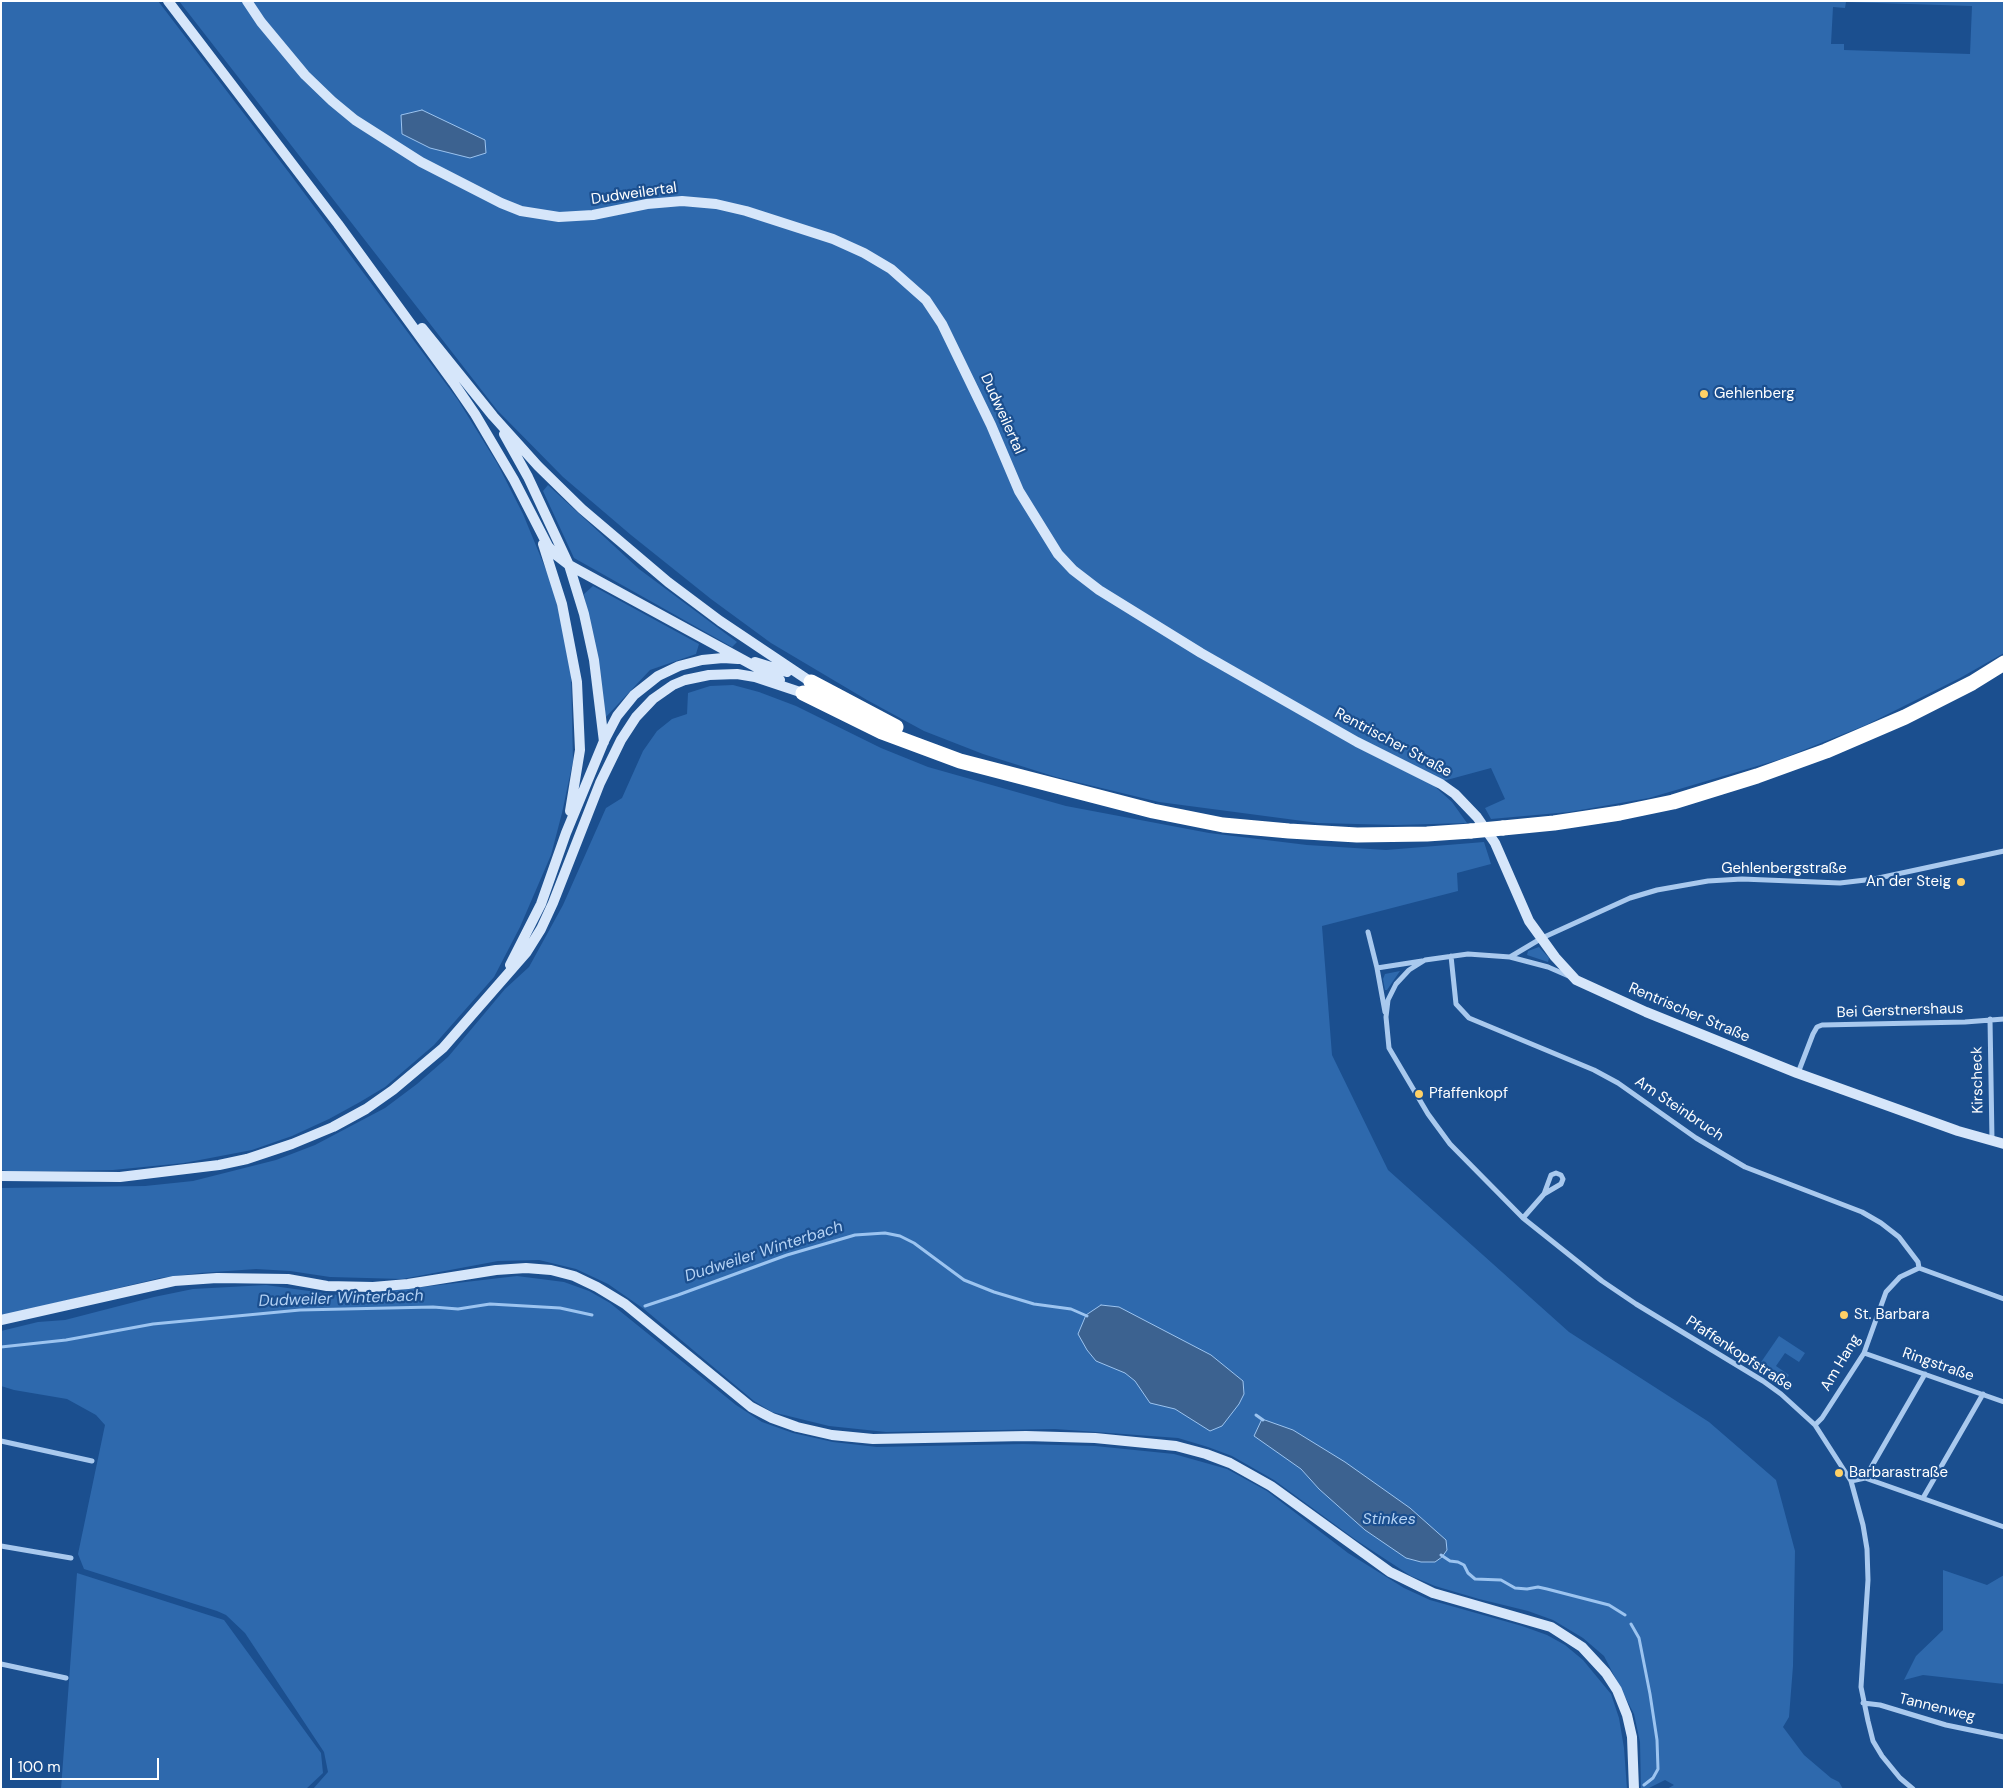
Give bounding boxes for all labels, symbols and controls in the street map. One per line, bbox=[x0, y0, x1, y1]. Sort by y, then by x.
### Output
street label: Dudweilertal bbox=[590, 179, 678, 209]
street label: Dudweilertal bbox=[976, 371, 1028, 457]
place label: Gehlenberg bbox=[1714, 385, 1795, 403]
marker: Gehlenberg bbox=[1698, 388, 1710, 400]
street label: Rentrischer Straße bbox=[1331, 705, 1455, 781]
street label: Gehlenbergstraße bbox=[1721, 860, 1847, 878]
place label: An der Steig bbox=[1866, 873, 1951, 891]
marker: An der Steig bbox=[1955, 876, 1967, 888]
street label: Rentrischer Straße bbox=[1626, 979, 1752, 1047]
street label: Bei Gerstnershaus bbox=[1836, 1000, 1964, 1022]
street label: Kirscheck bbox=[1968, 1046, 1988, 1114]
street label: Am Steinbruch bbox=[1631, 1073, 1727, 1145]
place label: Pfaffenkopf bbox=[1429, 1085, 1508, 1103]
marker: Pfaffenkopf bbox=[1413, 1088, 1425, 1100]
water label: Dudweiler Winterbach bbox=[683, 1217, 845, 1287]
water label: Dudweiler Winterbach bbox=[258, 1287, 424, 1311]
place label: St. Barbara bbox=[1854, 1306, 1930, 1324]
marker: St. Barbara bbox=[1838, 1309, 1850, 1321]
street label: Pfaffenkopfstraße bbox=[1682, 1313, 1796, 1395]
street label: Am Hang bbox=[1817, 1332, 1865, 1394]
street label: Ringstraße bbox=[1900, 1344, 1976, 1386]
place label: Barbarastraße bbox=[1849, 1464, 1948, 1482]
marker: Barbarastraße bbox=[1833, 1467, 1845, 1479]
water label: Stinkes bbox=[1362, 1510, 1416, 1530]
street label: Tannenweg bbox=[1897, 1690, 1977, 1726]
scale bar bbox=[12, 1748, 161, 1780]
text: 100 m bbox=[18, 1757, 61, 1777]

